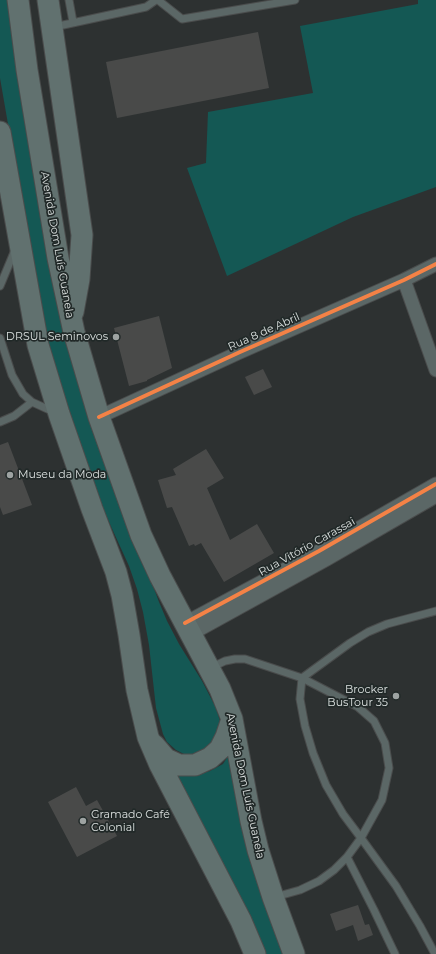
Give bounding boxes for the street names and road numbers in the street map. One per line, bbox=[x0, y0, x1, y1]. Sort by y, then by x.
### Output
street label: Avenida Dom Luís Guanela bbox=[38, 171, 76, 319]
street label: Rua 8 de Abril bbox=[226, 310, 302, 354]
street label: Rua Vitório Carassai bbox=[257, 515, 357, 579]
street label: Avenida Dom Luís Guanela bbox=[223, 712, 267, 860]

